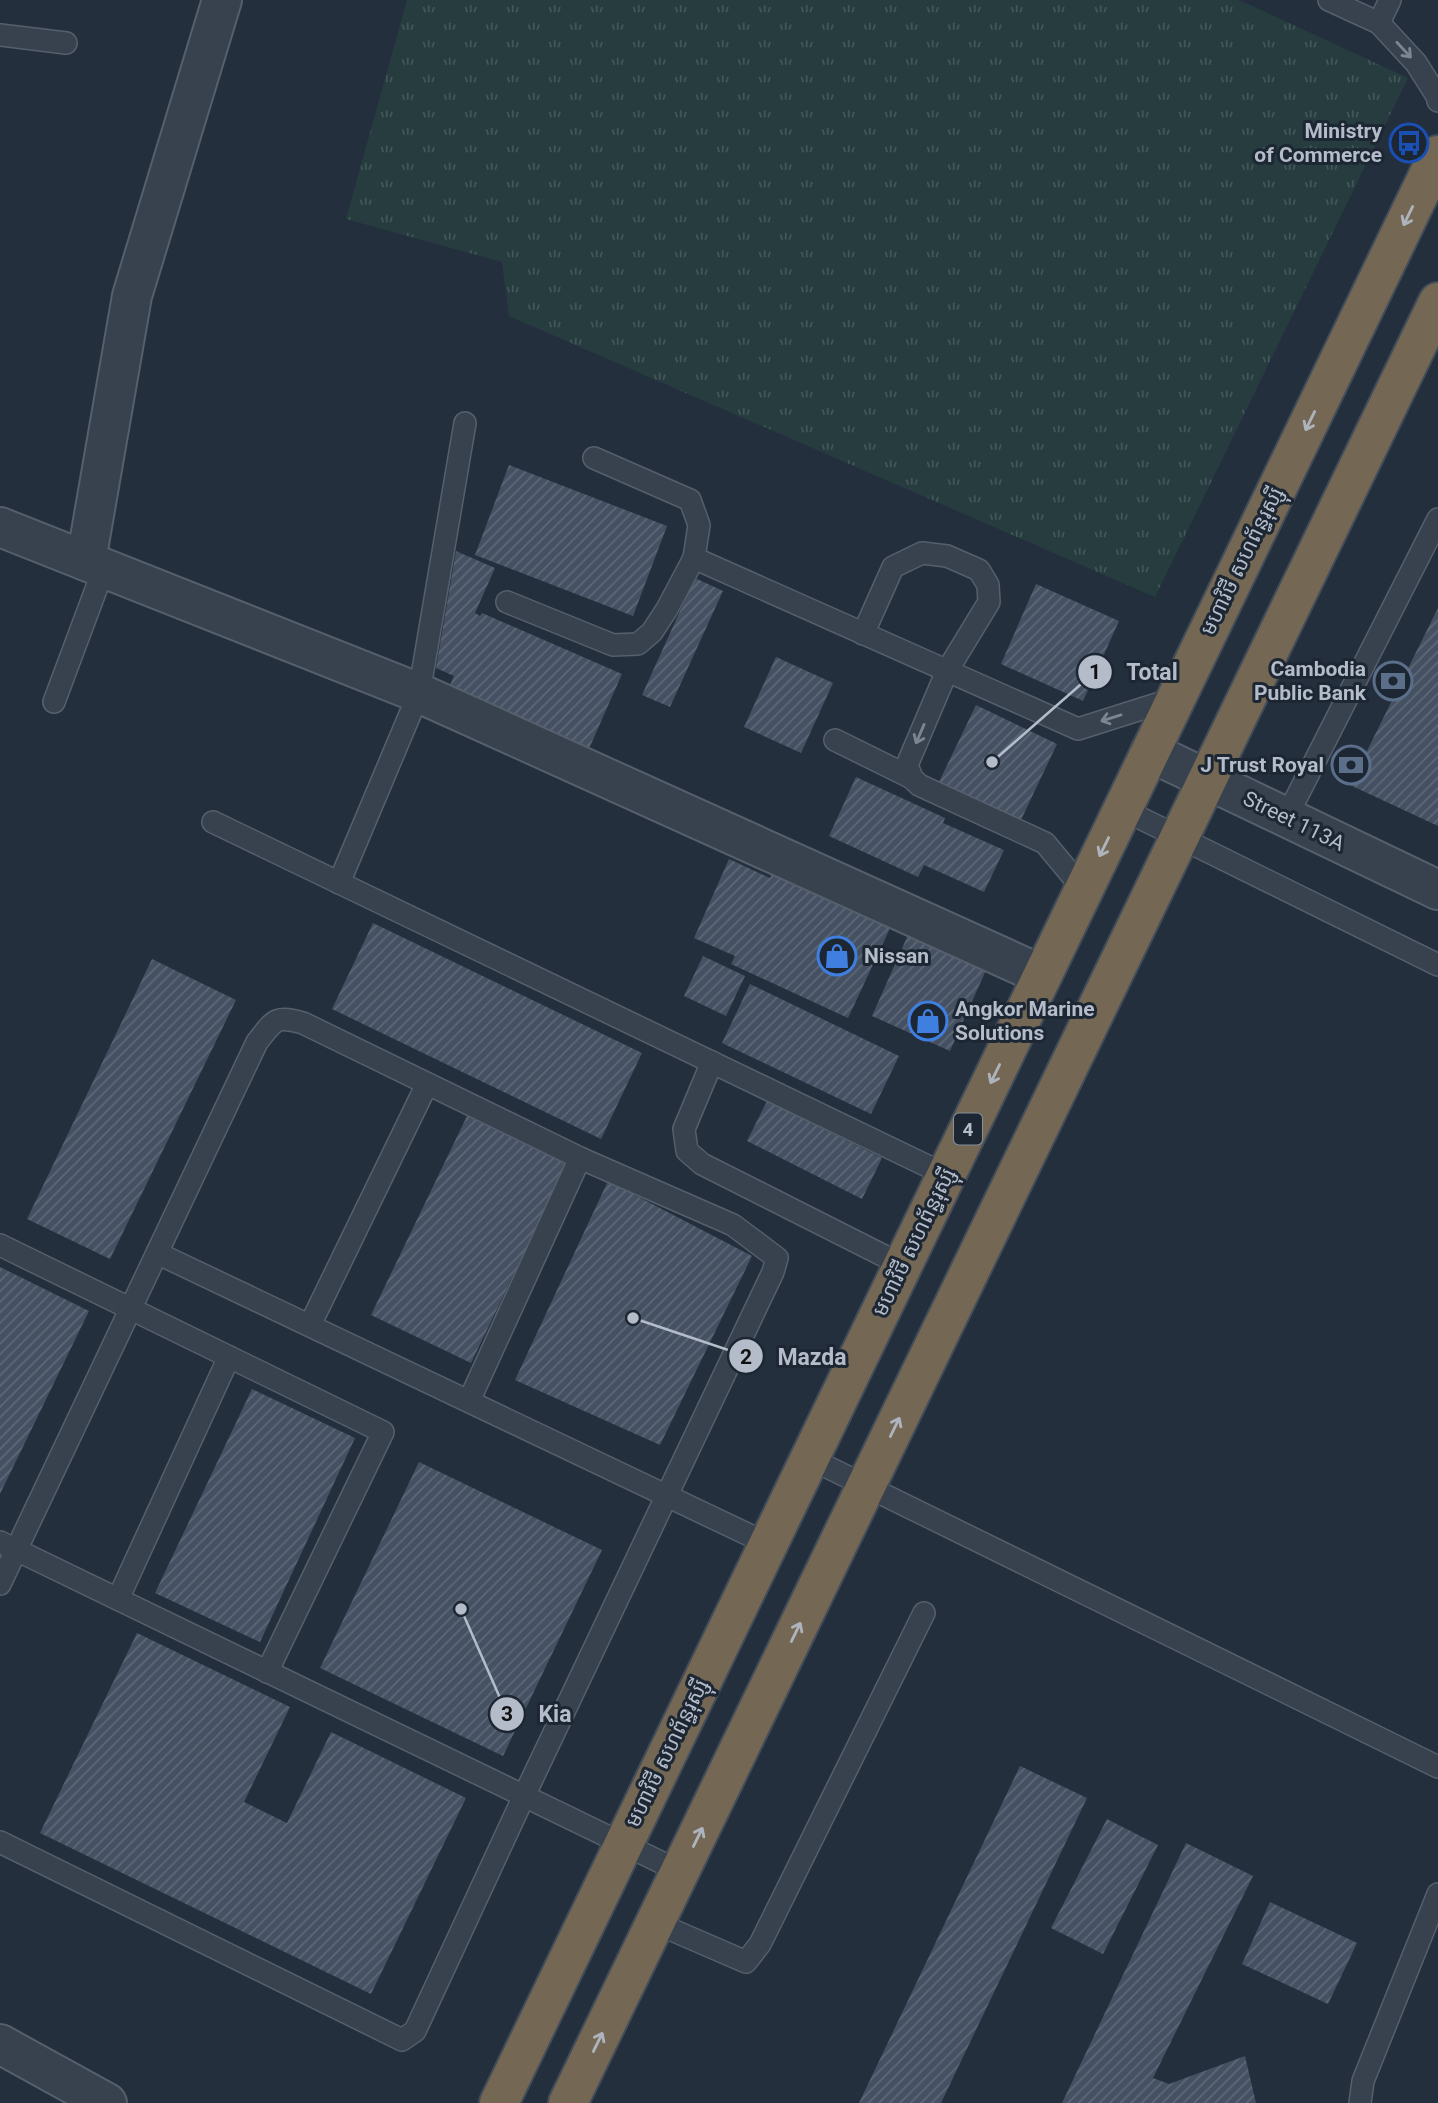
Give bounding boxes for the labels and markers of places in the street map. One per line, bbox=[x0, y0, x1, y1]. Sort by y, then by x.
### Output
place label: Ministry of Commerce bbox=[1254, 119, 1382, 167]
bus stop icon: Ministry of Commerce bbox=[1388, 122, 1430, 164]
callout: Total bbox=[1077, 650, 1192, 694]
place label: Cambodia Public Bank bbox=[1254, 657, 1367, 705]
bank icon: Cambodia Public Bank bbox=[1372, 660, 1414, 702]
bank icon: J Trust Royal bbox=[1330, 744, 1372, 786]
place label: J Trust Royal bbox=[1200, 753, 1324, 777]
shop icon: Nissan bbox=[816, 935, 858, 977]
place label: Nissan bbox=[864, 944, 929, 968]
place label: Angkor Marine Solutions bbox=[955, 997, 1095, 1045]
shop icon: Angkor Marine Solutions bbox=[907, 1000, 949, 1042]
callout: Mazda bbox=[729, 1334, 861, 1378]
callout: Kia bbox=[490, 1692, 586, 1736]

